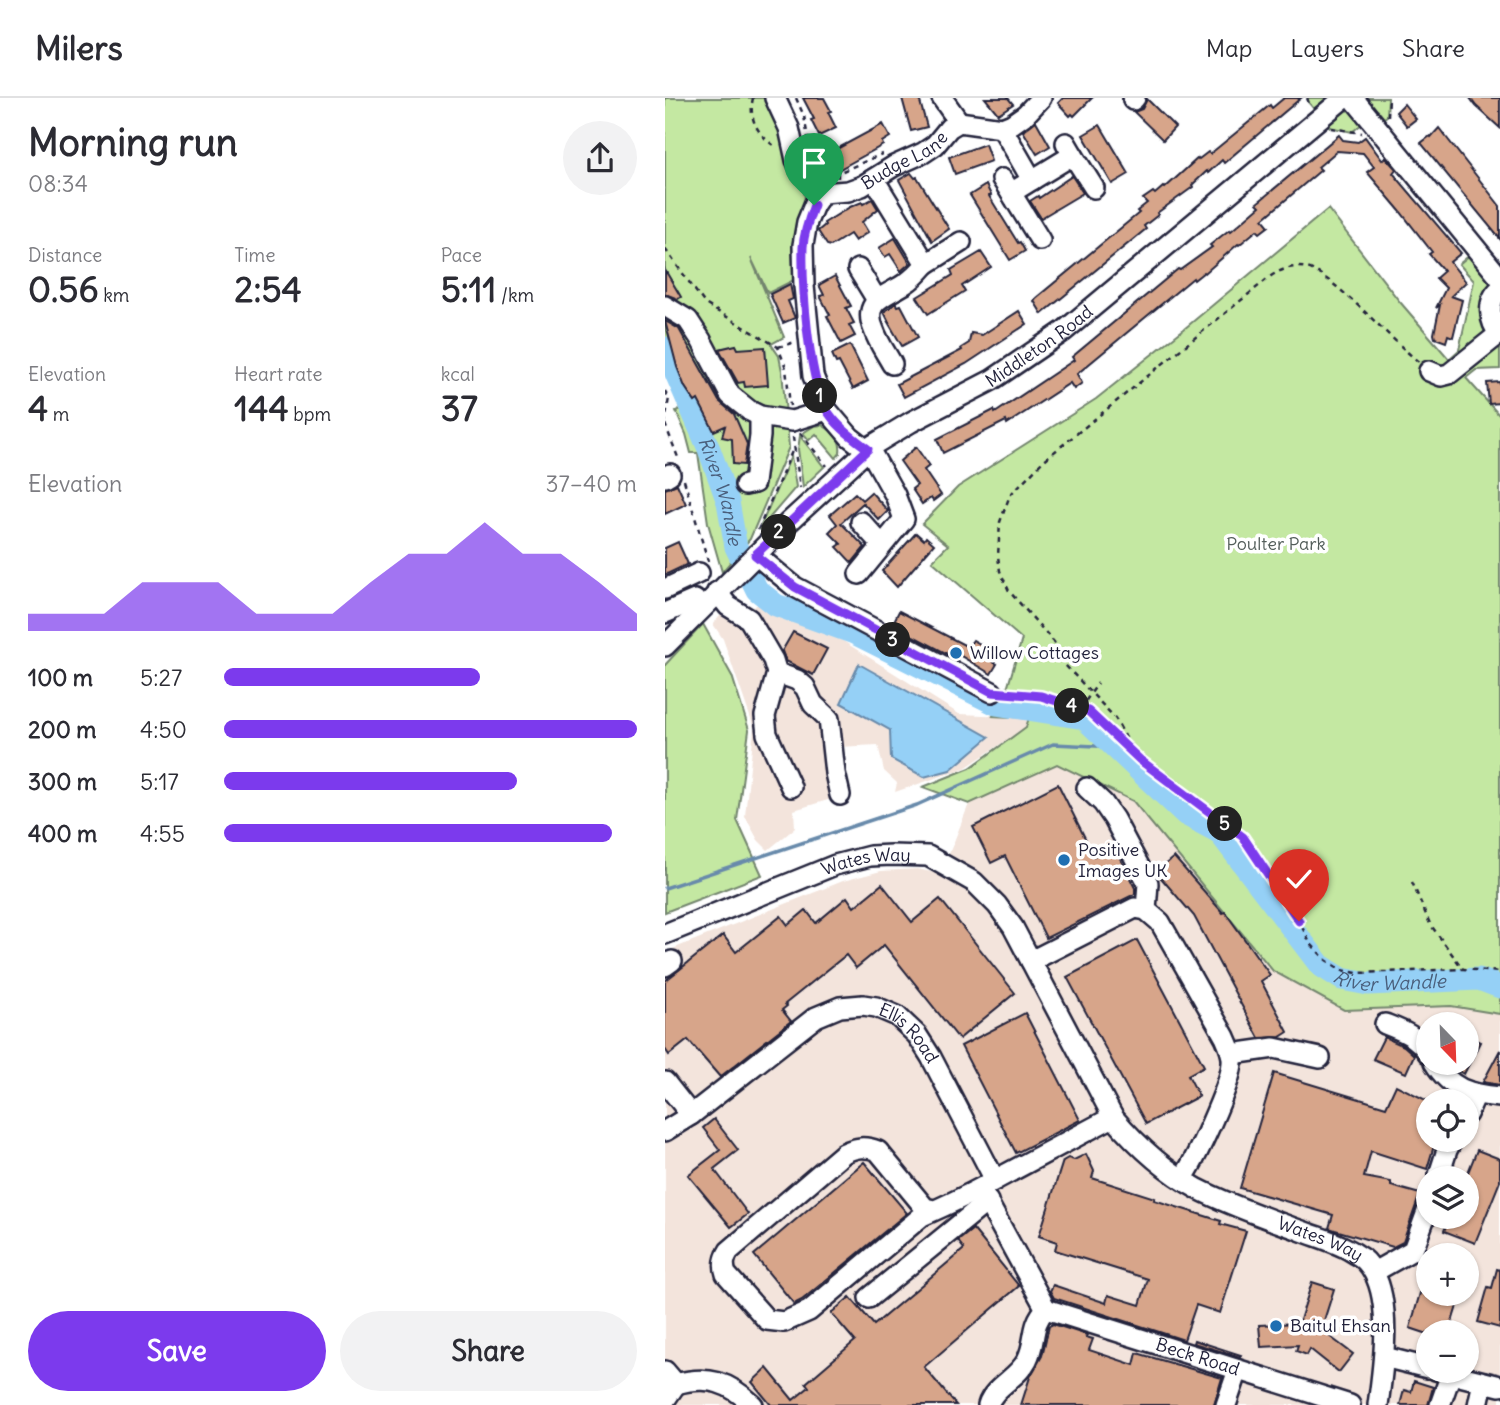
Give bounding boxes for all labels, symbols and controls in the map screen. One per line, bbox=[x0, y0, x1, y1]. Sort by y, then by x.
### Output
text: Milers bbox=[35, 27, 123, 69]
text: Map bbox=[1206, 33, 1252, 63]
text: Layers bbox=[1290, 33, 1364, 63]
text: Share bbox=[1402, 33, 1465, 63]
text: Morning run bbox=[28, 119, 238, 166]
button: share bbox=[563, 121, 637, 195]
street label: Budge Lane bbox=[857, 126, 953, 195]
pin bbox=[784, 133, 844, 205]
icon: arrive bbox=[795, 144, 833, 182]
text: 08:34 bbox=[28, 169, 88, 198]
text: Distance bbox=[28, 243, 102, 267]
text: Time bbox=[234, 243, 275, 267]
text: Pace bbox=[441, 243, 482, 267]
text: 0.56 bbox=[28, 267, 99, 311]
text: 2:54 bbox=[234, 267, 302, 311]
text: 5:11 bbox=[441, 267, 496, 311]
text: km bbox=[99, 283, 130, 307]
text: /km bbox=[496, 283, 534, 307]
street label: Middleton Road bbox=[981, 300, 1098, 392]
text: Elevation bbox=[28, 362, 106, 386]
text: Heart rate bbox=[234, 362, 322, 386]
text: kcal bbox=[441, 362, 475, 386]
pin: 1 bbox=[803, 378, 837, 414]
text: 1 bbox=[816, 383, 823, 407]
text: 4 bbox=[28, 386, 48, 430]
text: 144 bbox=[234, 386, 289, 430]
text: 37 bbox=[441, 386, 478, 430]
text: m bbox=[48, 402, 69, 426]
text: bpm bbox=[289, 402, 331, 426]
water label: River Wandle bbox=[693, 433, 748, 549]
text: Elevation bbox=[28, 469, 122, 498]
text: 37–40 m bbox=[546, 469, 637, 498]
pin: 2 bbox=[761, 514, 797, 550]
text: 2 bbox=[773, 519, 784, 543]
park label: Poulter Park bbox=[1226, 532, 1326, 555]
pin: 3 bbox=[875, 622, 911, 658]
text: 3 bbox=[887, 627, 898, 651]
place label: Willow Cottages bbox=[970, 641, 1099, 664]
marker: Willow Cottages bbox=[948, 645, 964, 661]
text: 100 m bbox=[28, 663, 93, 692]
text: 5:27 bbox=[140, 663, 182, 692]
pin: 4 bbox=[1055, 688, 1089, 724]
text: 4 bbox=[1066, 693, 1077, 717]
text: 200 m bbox=[28, 715, 97, 744]
text: 4:50 bbox=[140, 715, 187, 744]
text: 300 m bbox=[28, 767, 97, 796]
text: 5:17 bbox=[140, 767, 179, 796]
pin: 5 bbox=[1207, 806, 1243, 842]
text: 5 bbox=[1219, 811, 1230, 835]
text: 400 m bbox=[28, 819, 97, 848]
text: 4:55 bbox=[140, 819, 185, 848]
place label: Positive Images UK bbox=[1078, 838, 1167, 882]
street label: Wates Way bbox=[818, 843, 911, 880]
pin bbox=[1269, 849, 1329, 921]
marker: Positive Images UK bbox=[1056, 852, 1072, 868]
icon: check bbox=[1280, 860, 1318, 898]
water label: River Wandle bbox=[1329, 965, 1448, 996]
street label: Ellis Road bbox=[875, 998, 944, 1068]
north arrow bbox=[1416, 1012, 1479, 1074]
map controls bbox=[1416, 1012, 1479, 1383]
button: locate bbox=[1416, 1089, 1479, 1152]
button: layers bbox=[1416, 1166, 1479, 1229]
street label: Wates Way bbox=[1275, 1211, 1367, 1267]
button: + bbox=[1416, 1243, 1479, 1306]
button: Save bbox=[28, 1311, 326, 1391]
button: Share bbox=[340, 1311, 637, 1391]
place label: Baitul Ehsan bbox=[1290, 1314, 1391, 1337]
marker: Baitul Ehsan bbox=[1268, 1318, 1284, 1334]
button: − bbox=[1416, 1320, 1479, 1383]
street label: Beck Road bbox=[1153, 1332, 1243, 1381]

